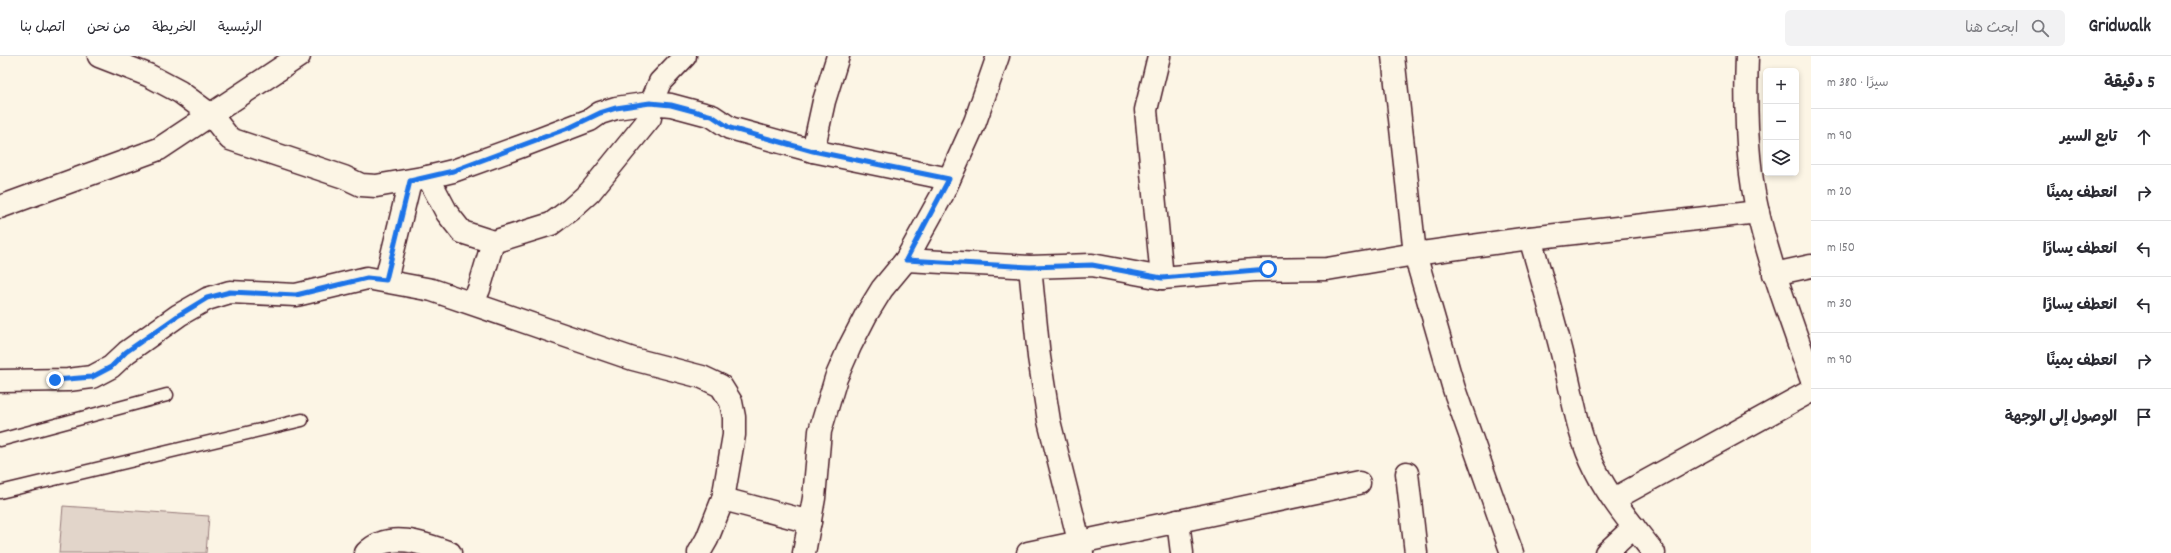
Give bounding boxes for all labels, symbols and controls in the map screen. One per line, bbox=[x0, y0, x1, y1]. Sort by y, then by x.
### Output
search box bbox=[1785, 10, 2065, 46]
text: Gridwalk bbox=[2089, 14, 2151, 41]
icon: search bbox=[2029, 17, 2051, 39]
text: اتصل بنا bbox=[20, 18, 65, 38]
text: من نحن bbox=[87, 18, 130, 38]
text: الخريطة bbox=[152, 18, 196, 38]
text: الرئيسية bbox=[218, 18, 262, 38]
text: ابحث هنا bbox=[1965, 18, 2019, 40]
map controls bbox=[1763, 68, 1799, 176]
button: + bbox=[1763, 68, 1799, 104]
text: 5 دقيقة bbox=[2104, 72, 2155, 96]
text: سيرًا · 380 m bbox=[1827, 74, 1889, 93]
button: − bbox=[1763, 104, 1799, 140]
icon: ahead bbox=[2133, 126, 2155, 148]
text: 90 m bbox=[1827, 127, 1852, 146]
text: تابع السير bbox=[2060, 127, 2117, 149]
button: layers bbox=[1763, 140, 1799, 176]
icon: right bbox=[2133, 182, 2155, 204]
text: 20 m bbox=[1827, 183, 1852, 202]
text: انعطف يمينًا bbox=[2047, 183, 2117, 205]
icon: left bbox=[2133, 238, 2155, 260]
text: 150 m bbox=[1827, 239, 1855, 258]
text: انعطف يسارًا bbox=[2043, 239, 2117, 261]
route start bbox=[1259, 260, 1277, 278]
icon: left bbox=[2133, 294, 2155, 316]
text: 30 m bbox=[1827, 295, 1852, 314]
text: انعطف يسارًا bbox=[2043, 295, 2117, 317]
icon: right bbox=[2133, 350, 2155, 372]
text: 90 m bbox=[1827, 351, 1852, 370]
text: انعطف يمينًا bbox=[2047, 351, 2117, 373]
route end bbox=[46, 371, 64, 389]
icon: arrive bbox=[2133, 406, 2155, 428]
text: الوصول إلى الوجهة bbox=[2005, 407, 2117, 429]

